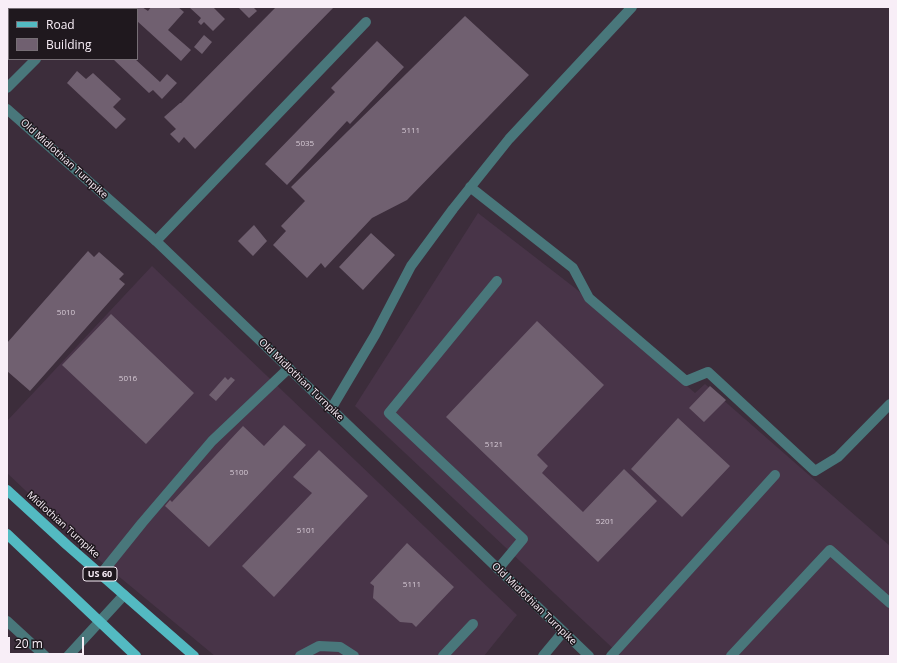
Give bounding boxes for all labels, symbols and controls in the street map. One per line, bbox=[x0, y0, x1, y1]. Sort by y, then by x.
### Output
legend bbox=[8, 8, 138, 60]
text: Road bbox=[46, 16, 75, 33]
text: Building bbox=[46, 36, 91, 53]
street label: Old Midlothian Turnpike bbox=[18, 117, 110, 201]
house number: 5111 bbox=[402, 126, 420, 136]
house number: 5035 bbox=[296, 139, 314, 149]
house number: 5010 bbox=[57, 308, 75, 318]
street label: Old Midlothian Turnpike bbox=[256, 336, 346, 424]
house number: 5016 bbox=[119, 374, 137, 384]
house number: 5121 bbox=[485, 440, 503, 450]
house number: 5100 bbox=[230, 468, 248, 478]
street label: Midlothian Turnpike bbox=[24, 489, 102, 561]
house number: 5201 bbox=[596, 517, 614, 527]
house number: 5101 bbox=[297, 526, 315, 536]
street label: Old Midlothian Turnpike bbox=[489, 560, 579, 648]
road number: US 60 bbox=[83, 567, 117, 581]
house number: 5111 bbox=[403, 580, 421, 590]
scale bar bbox=[10, 629, 86, 655]
text: 20 m bbox=[15, 635, 43, 652]

